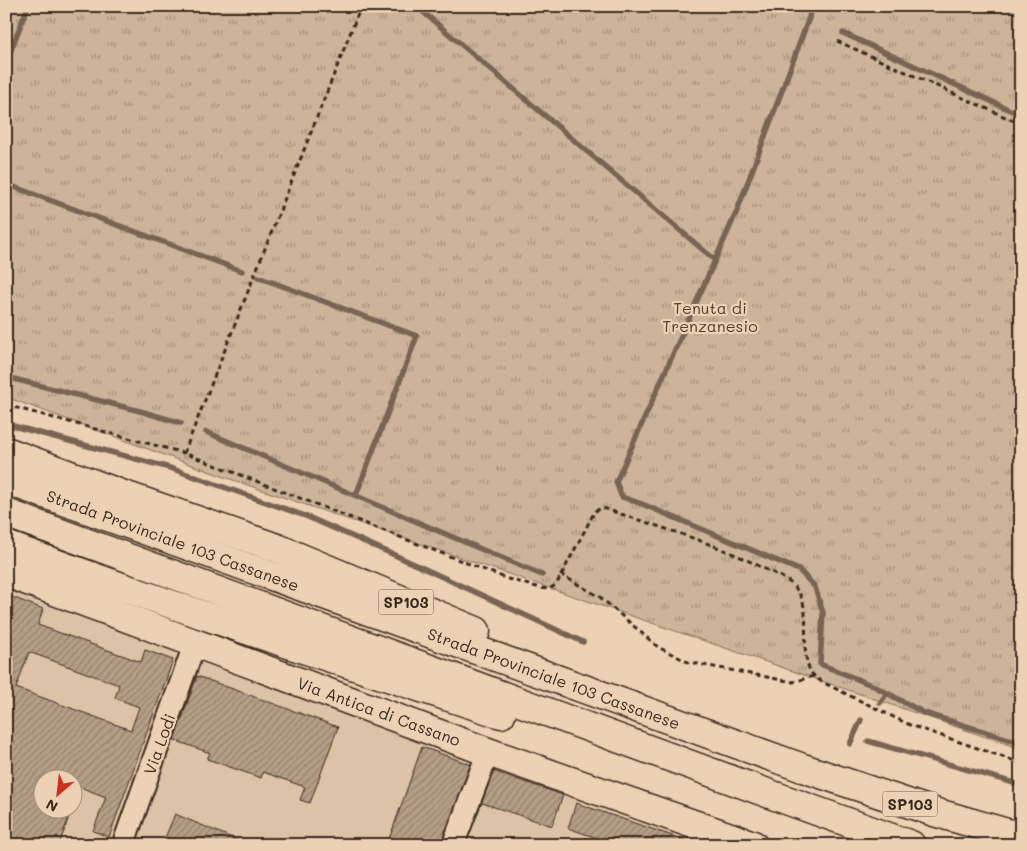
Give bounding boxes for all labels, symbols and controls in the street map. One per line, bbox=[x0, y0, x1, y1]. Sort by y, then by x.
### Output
park label: Tenuta di Trenzanesio bbox=[662, 297, 758, 336]
street label: Strada Provinciale 103 Cassanese bbox=[44, 484, 302, 596]
road number: SP103 bbox=[378, 590, 434, 614]
street label: Strada Provinciale 103 Cassanese bbox=[425, 622, 683, 734]
street label: Via Antica di Cassano bbox=[295, 672, 463, 750]
street label: Via Lodi bbox=[138, 711, 180, 777]
north arrow bbox=[32, 768, 82, 818]
road number: SP103 bbox=[882, 792, 938, 816]
text: N bbox=[43, 795, 61, 817]

